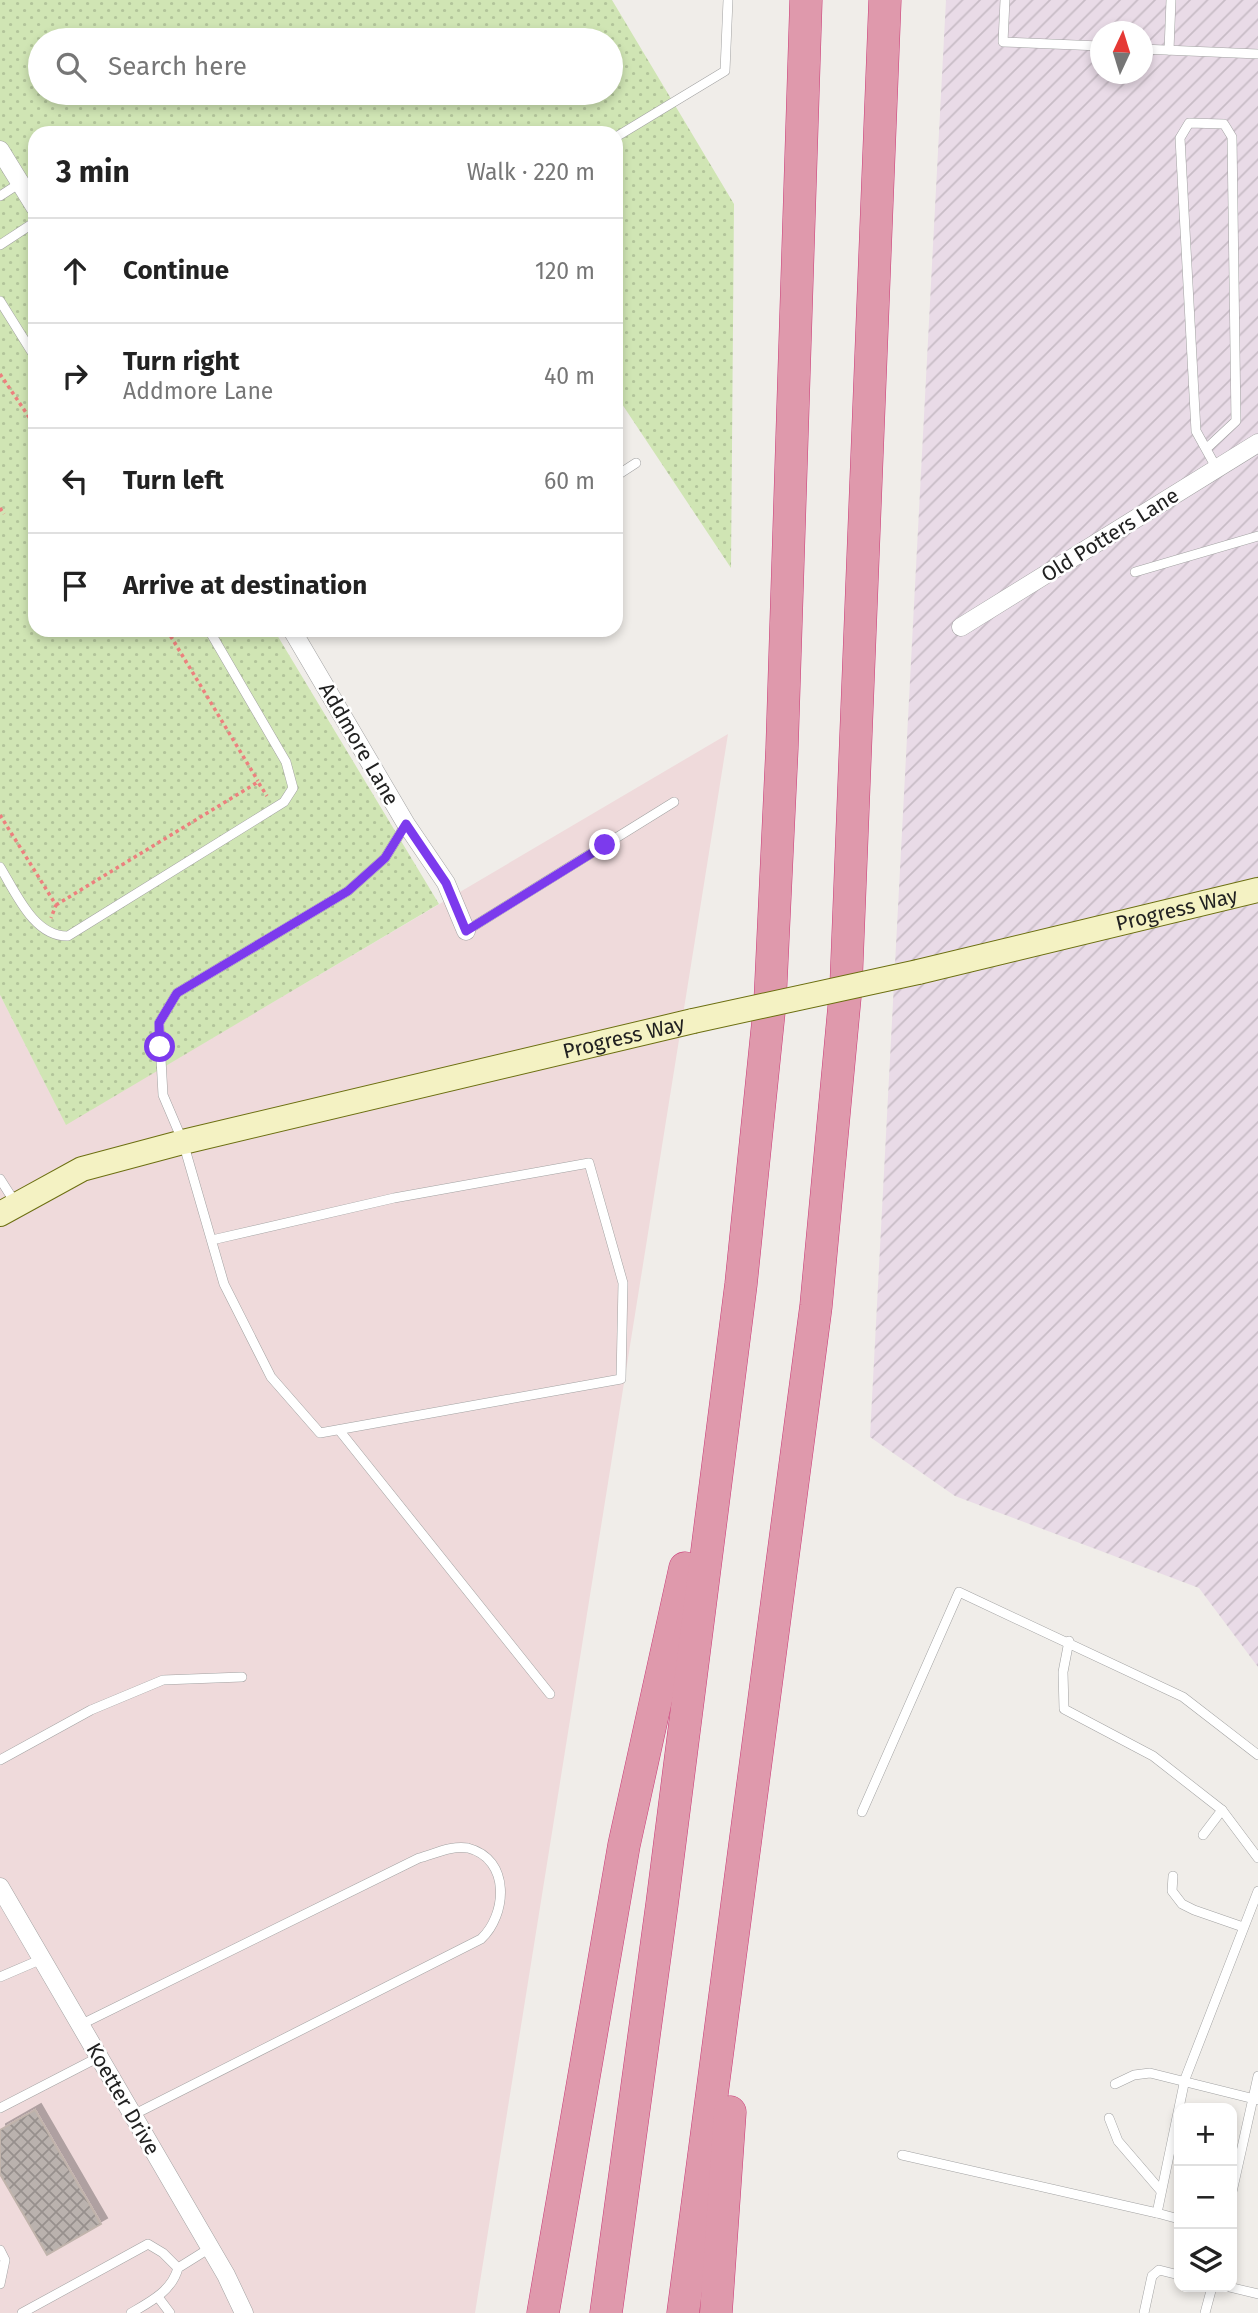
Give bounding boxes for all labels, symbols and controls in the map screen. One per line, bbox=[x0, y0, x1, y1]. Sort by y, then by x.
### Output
north arrow bbox=[1090, 21, 1153, 84]
search box bbox=[28, 28, 623, 105]
icon: search bbox=[52, 48, 90, 86]
text: Search here bbox=[108, 51, 247, 82]
text: 3 min bbox=[56, 154, 130, 190]
text: Walk · 220 m bbox=[467, 158, 595, 186]
icon: ahead bbox=[56, 252, 94, 290]
text: Continue bbox=[123, 255, 229, 286]
text: 120 m bbox=[535, 257, 595, 285]
text: Turn right bbox=[123, 346, 240, 377]
icon: right bbox=[56, 357, 94, 395]
text: 40 m bbox=[544, 362, 595, 390]
text: Addmore Lane bbox=[123, 377, 273, 405]
icon: left bbox=[56, 462, 94, 500]
text: Turn left bbox=[123, 465, 224, 496]
text: 60 m bbox=[544, 467, 595, 495]
street label: Old Potters Lane bbox=[1036, 482, 1184, 588]
icon: arrive bbox=[56, 567, 94, 605]
text: Arrive at destination bbox=[123, 570, 367, 601]
street label: Addmore Lane bbox=[313, 678, 405, 810]
route end bbox=[589, 829, 620, 860]
street label: Progress Way bbox=[1113, 882, 1241, 937]
street label: Progress Way bbox=[560, 1010, 688, 1064]
route start bbox=[144, 1031, 175, 1062]
street label: Koetter Drive bbox=[80, 2038, 166, 2160]
map controls bbox=[1174, 2103, 1237, 2292]
button: + bbox=[1174, 2103, 1237, 2166]
button: − bbox=[1174, 2166, 1237, 2229]
button: layers bbox=[1174, 2229, 1237, 2292]

